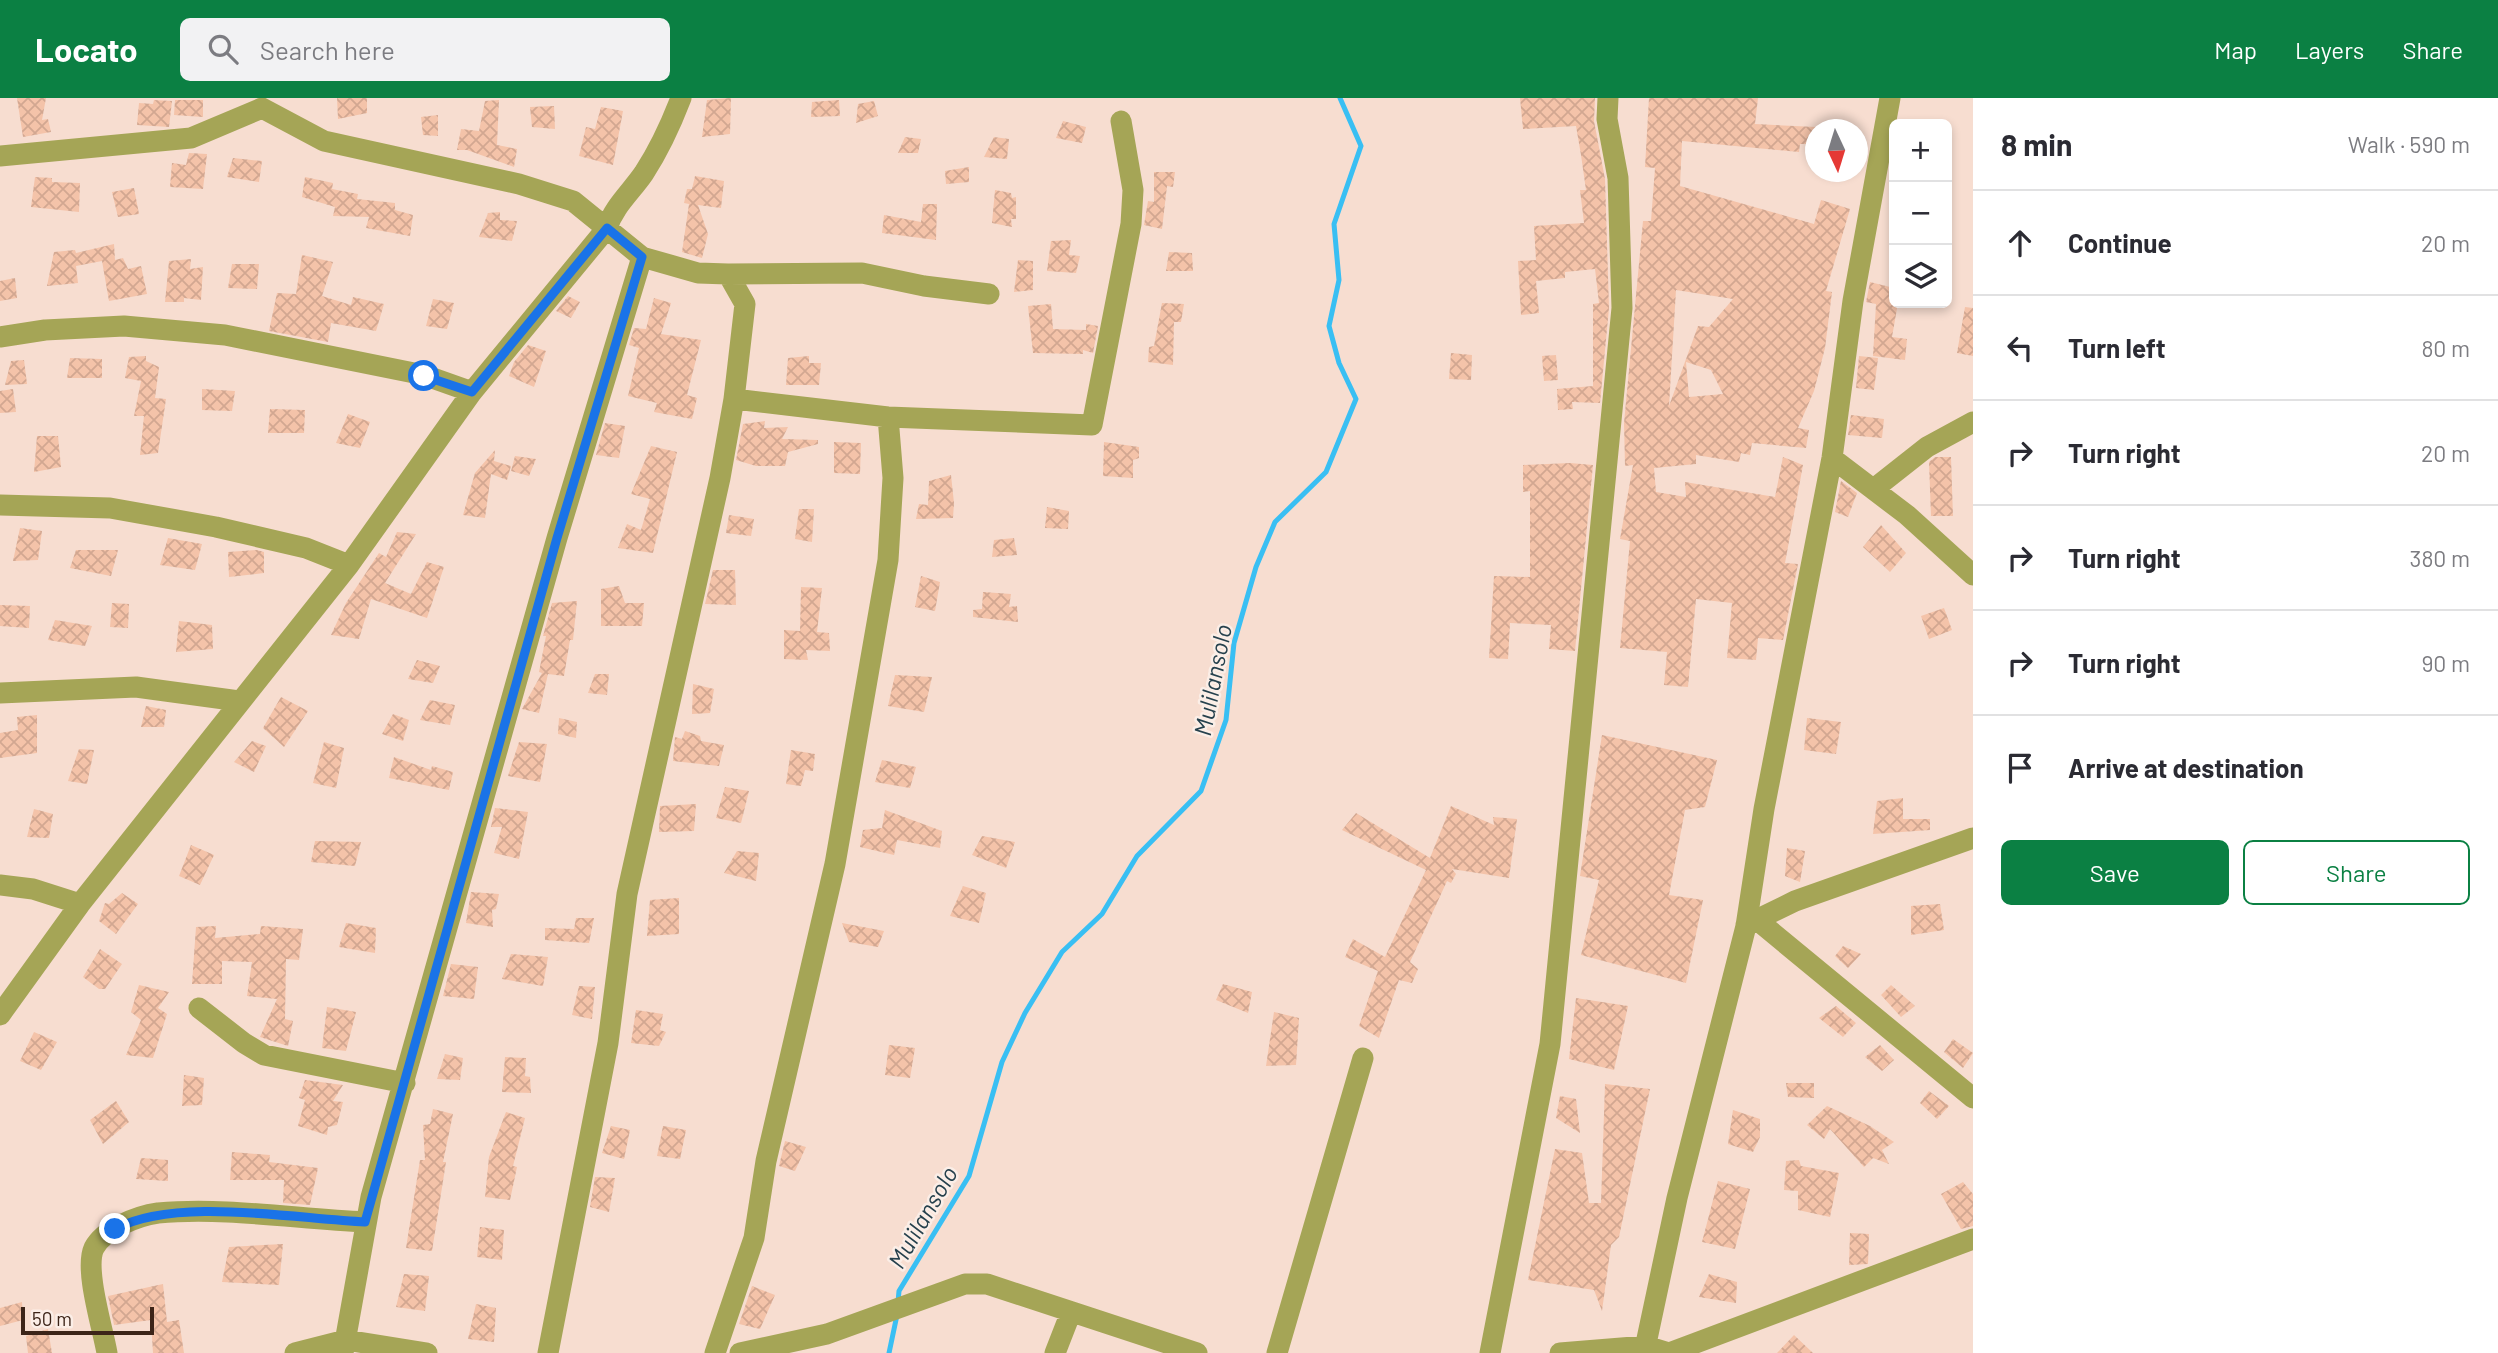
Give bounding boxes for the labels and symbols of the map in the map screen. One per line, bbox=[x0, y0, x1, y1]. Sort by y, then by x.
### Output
north arrow bbox=[1805, 119, 1868, 182]
route start bbox=[408, 360, 439, 391]
water label: Mulilansolo bbox=[1187, 622, 1237, 738]
water label: Mulilansolo bbox=[881, 1161, 963, 1273]
route end bbox=[99, 1213, 130, 1244]
scale bar bbox=[21, 1304, 154, 1336]

